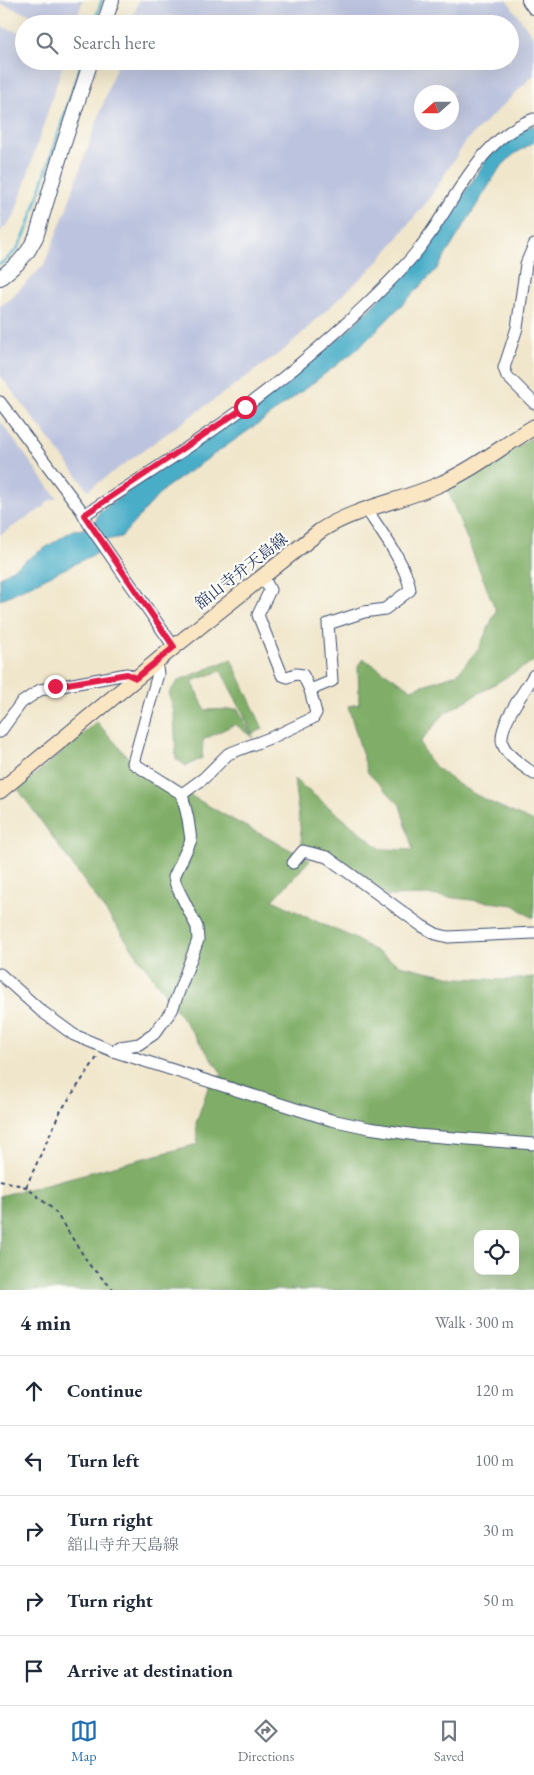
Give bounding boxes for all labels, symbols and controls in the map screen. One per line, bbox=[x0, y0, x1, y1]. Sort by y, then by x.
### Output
search box bbox=[15, 15, 519, 70]
icon: search bbox=[33, 29, 61, 57]
text: Search here bbox=[73, 30, 155, 55]
north arrow bbox=[414, 85, 459, 130]
route start bbox=[234, 396, 257, 419]
street label: 舘山寺弁天島線 bbox=[190, 528, 292, 614]
route end bbox=[44, 675, 67, 698]
map controls bbox=[474, 1230, 519, 1275]
button: locate bbox=[474, 1230, 519, 1275]
text: 4 min bbox=[20, 1309, 71, 1336]
text: Walk · 300 m bbox=[435, 1312, 514, 1333]
icon: ahead bbox=[20, 1377, 48, 1405]
text: Continue bbox=[67, 1378, 142, 1403]
text: 120 m bbox=[475, 1380, 514, 1401]
icon: left bbox=[20, 1447, 48, 1475]
text: Turn left bbox=[67, 1448, 139, 1473]
text: 100 m bbox=[475, 1450, 514, 1471]
text: Turn right bbox=[67, 1507, 153, 1532]
icon: right bbox=[20, 1517, 48, 1545]
text: 30 m bbox=[483, 1520, 514, 1541]
text: 舘山寺弁天島線 bbox=[67, 1534, 179, 1555]
icon: right bbox=[20, 1587, 48, 1615]
text: Turn right bbox=[67, 1588, 153, 1613]
text: 50 m bbox=[483, 1590, 514, 1611]
icon: arrive bbox=[20, 1657, 48, 1685]
text: Arrive at destination bbox=[67, 1658, 233, 1683]
tab: Map bbox=[70, 1717, 98, 1765]
tab: Directions bbox=[238, 1717, 294, 1765]
tab: Saved bbox=[434, 1717, 464, 1765]

